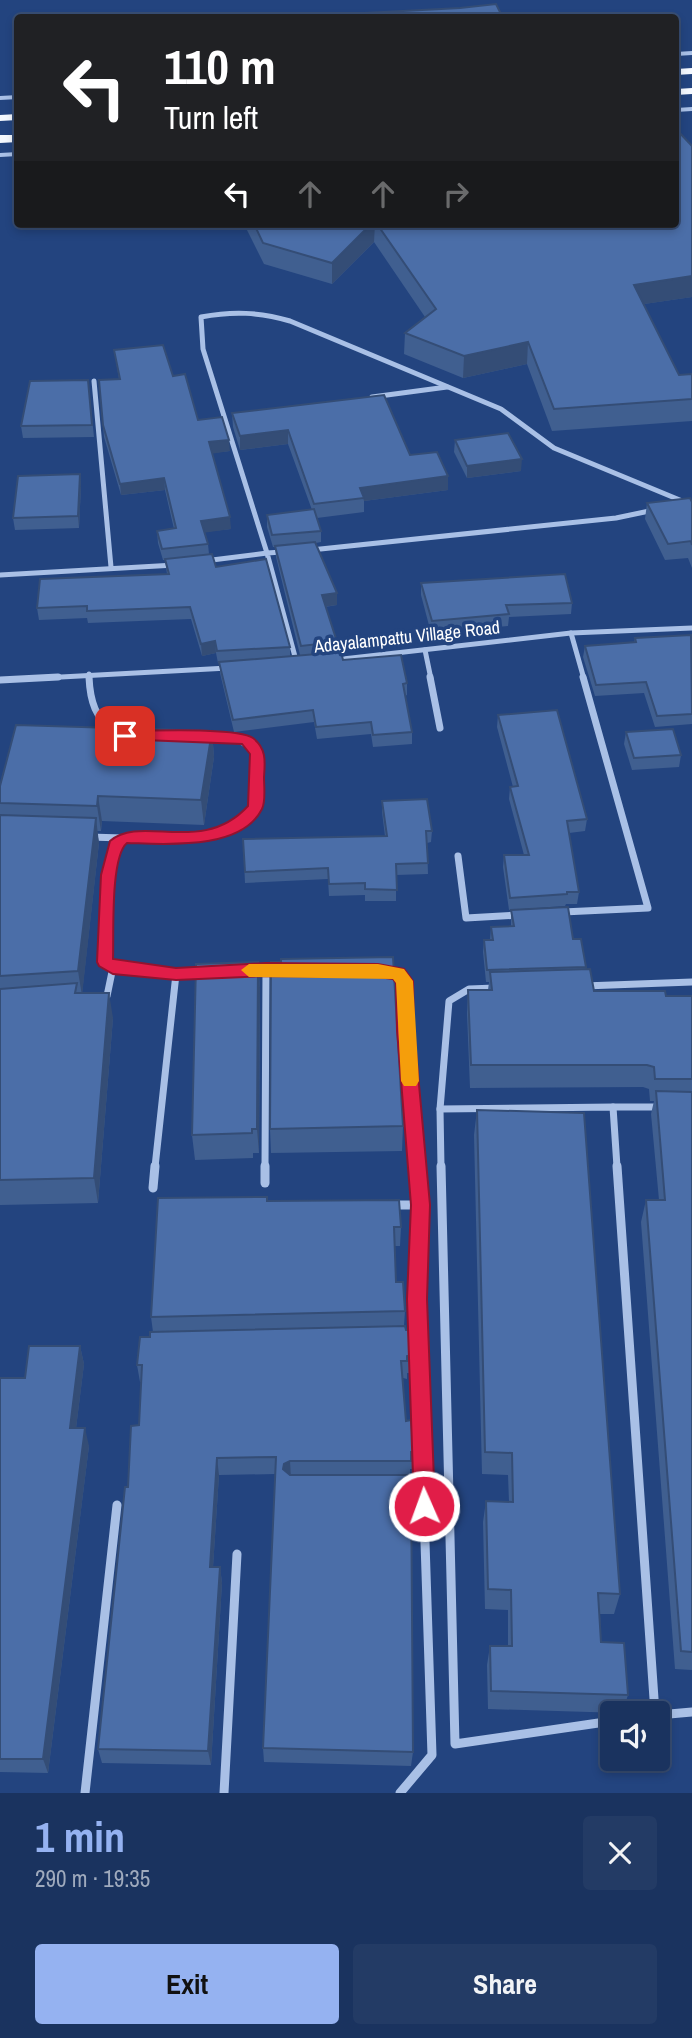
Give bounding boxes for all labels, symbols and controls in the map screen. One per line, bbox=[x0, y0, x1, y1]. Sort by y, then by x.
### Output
text: 110 m bbox=[164, 33, 276, 99]
icon: left bbox=[49, 42, 140, 133]
text: Turn left bbox=[164, 96, 258, 139]
icon: left bbox=[218, 175, 256, 213]
icon: ahead bbox=[291, 175, 329, 213]
icon: ahead bbox=[364, 175, 402, 213]
icon: right bbox=[437, 175, 475, 213]
street label: Adayalampattu Village Road bbox=[312, 614, 501, 659]
pin bbox=[95, 706, 155, 766]
icon: arrive bbox=[106, 717, 144, 755]
position arrow bbox=[387, 1469, 461, 1543]
map controls bbox=[600, 1701, 670, 1771]
button: sound bbox=[600, 1701, 670, 1771]
text: 1 min bbox=[35, 1809, 125, 1865]
button: close bbox=[583, 1816, 657, 1890]
text: 290 m · 19:35 bbox=[35, 1863, 150, 1894]
button: Exit bbox=[35, 1944, 339, 2024]
button: Share bbox=[353, 1944, 657, 2024]

